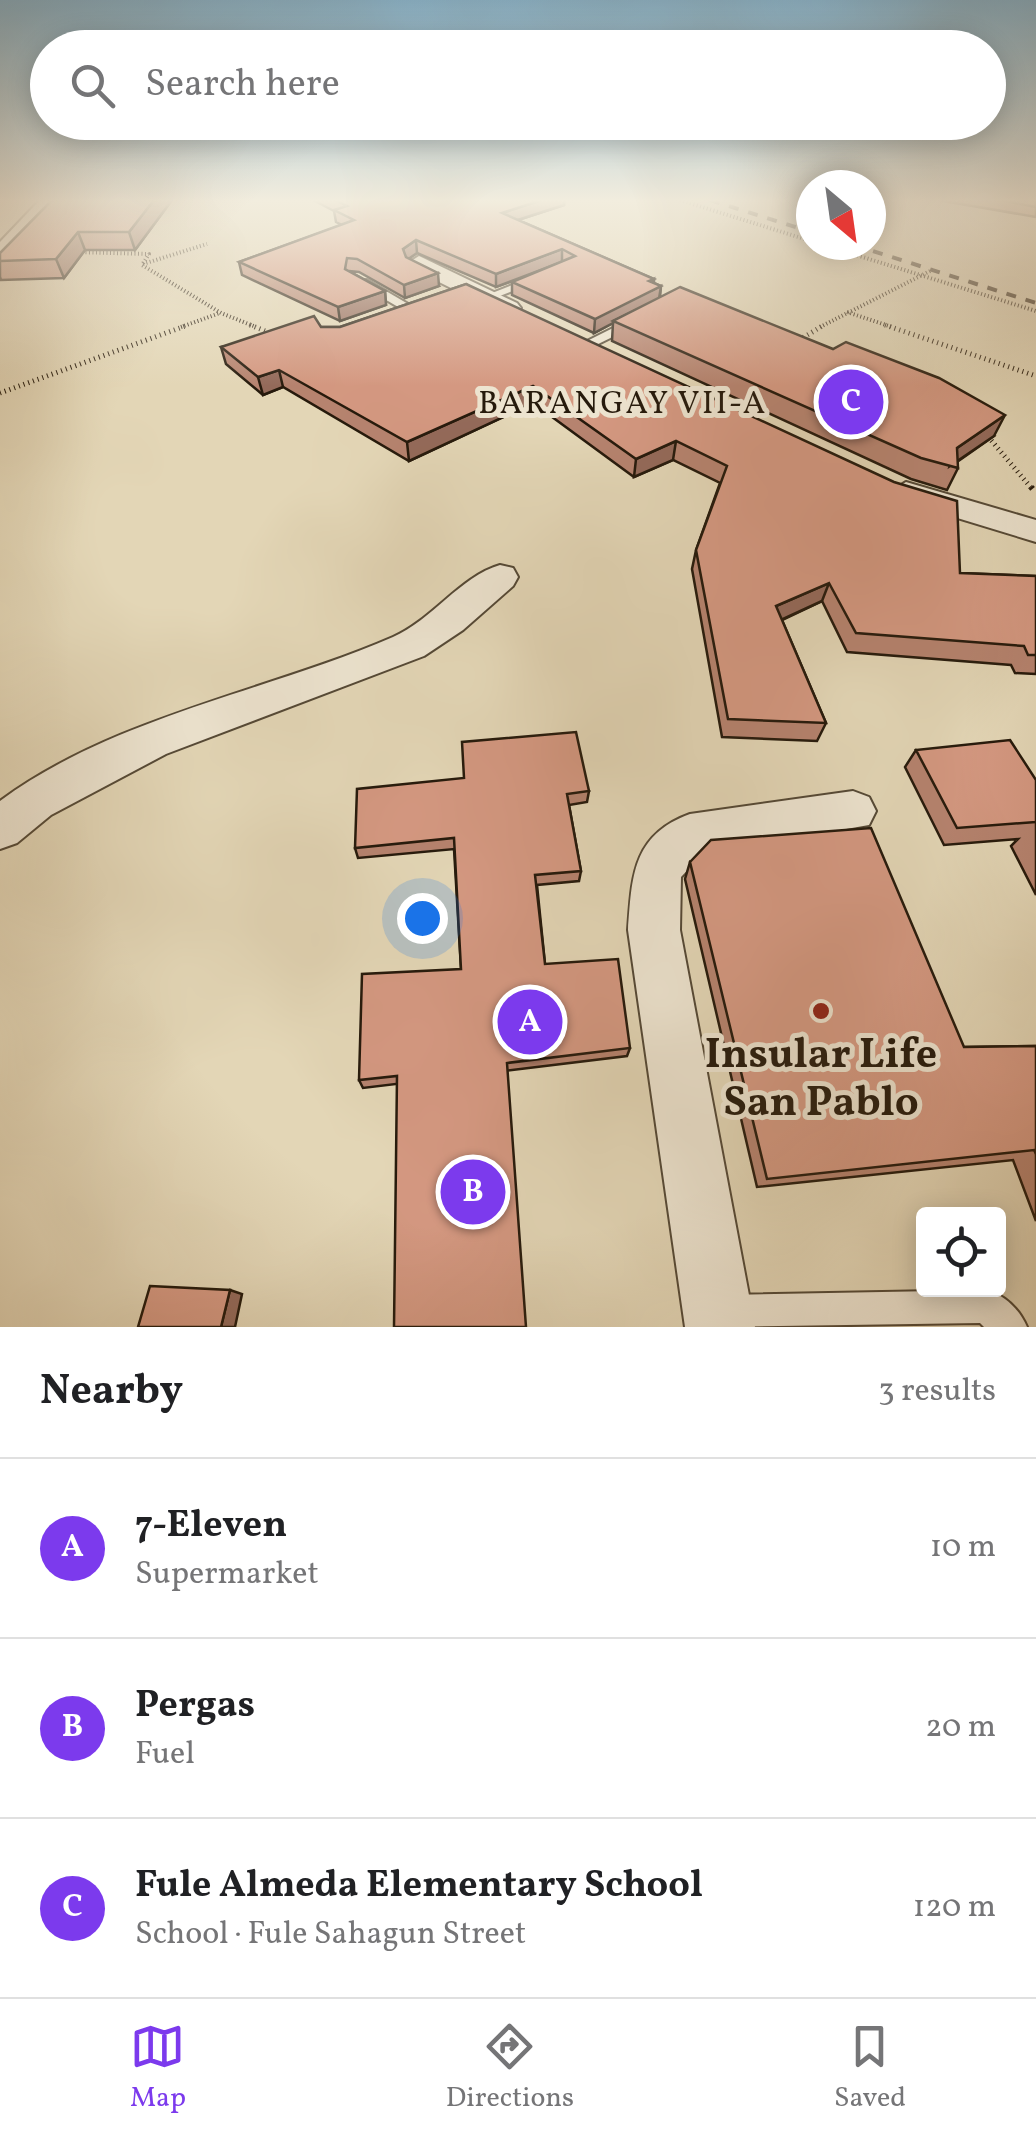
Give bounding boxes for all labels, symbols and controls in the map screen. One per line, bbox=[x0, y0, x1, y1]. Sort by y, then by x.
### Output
search box bbox=[30, 30, 1006, 140]
icon: search bbox=[65, 58, 120, 113]
text: Search here bbox=[145, 59, 340, 112]
north arrow bbox=[796, 170, 886, 260]
pin: C bbox=[818, 364, 884, 440]
district label: BARANGAY VII-A bbox=[478, 383, 768, 427]
your location bbox=[397, 893, 448, 944]
pin: A bbox=[498, 984, 562, 1060]
marker: Insular Life San Pablo bbox=[810, 1000, 832, 1022]
place label: Insular Life San Pablo bbox=[705, 1027, 937, 1134]
pin: B bbox=[440, 1154, 506, 1230]
map controls bbox=[916, 1207, 1006, 1297]
button: locate bbox=[916, 1207, 1006, 1297]
text: Nearby bbox=[40, 1363, 183, 1422]
text: 3 results bbox=[878, 1370, 996, 1414]
text: 7-Eleven bbox=[135, 1500, 287, 1553]
text: A bbox=[61, 1526, 84, 1570]
text: 10 m bbox=[930, 1526, 996, 1570]
text: Supermarket bbox=[135, 1553, 319, 1597]
text: Pergas bbox=[135, 1680, 255, 1733]
text: B bbox=[62, 1706, 83, 1750]
text: 20 m bbox=[925, 1706, 996, 1750]
text: Fuel bbox=[135, 1733, 195, 1777]
text: Fule Almeda Elementary School bbox=[135, 1860, 703, 1913]
text: C bbox=[62, 1886, 83, 1930]
text: 120 m bbox=[913, 1886, 996, 1930]
text: School · Fule Sahagun Street bbox=[135, 1913, 526, 1957]
tab: Map bbox=[130, 2019, 186, 2118]
tab: Directions bbox=[446, 2019, 574, 2118]
tab: Saved bbox=[834, 2019, 906, 2118]

